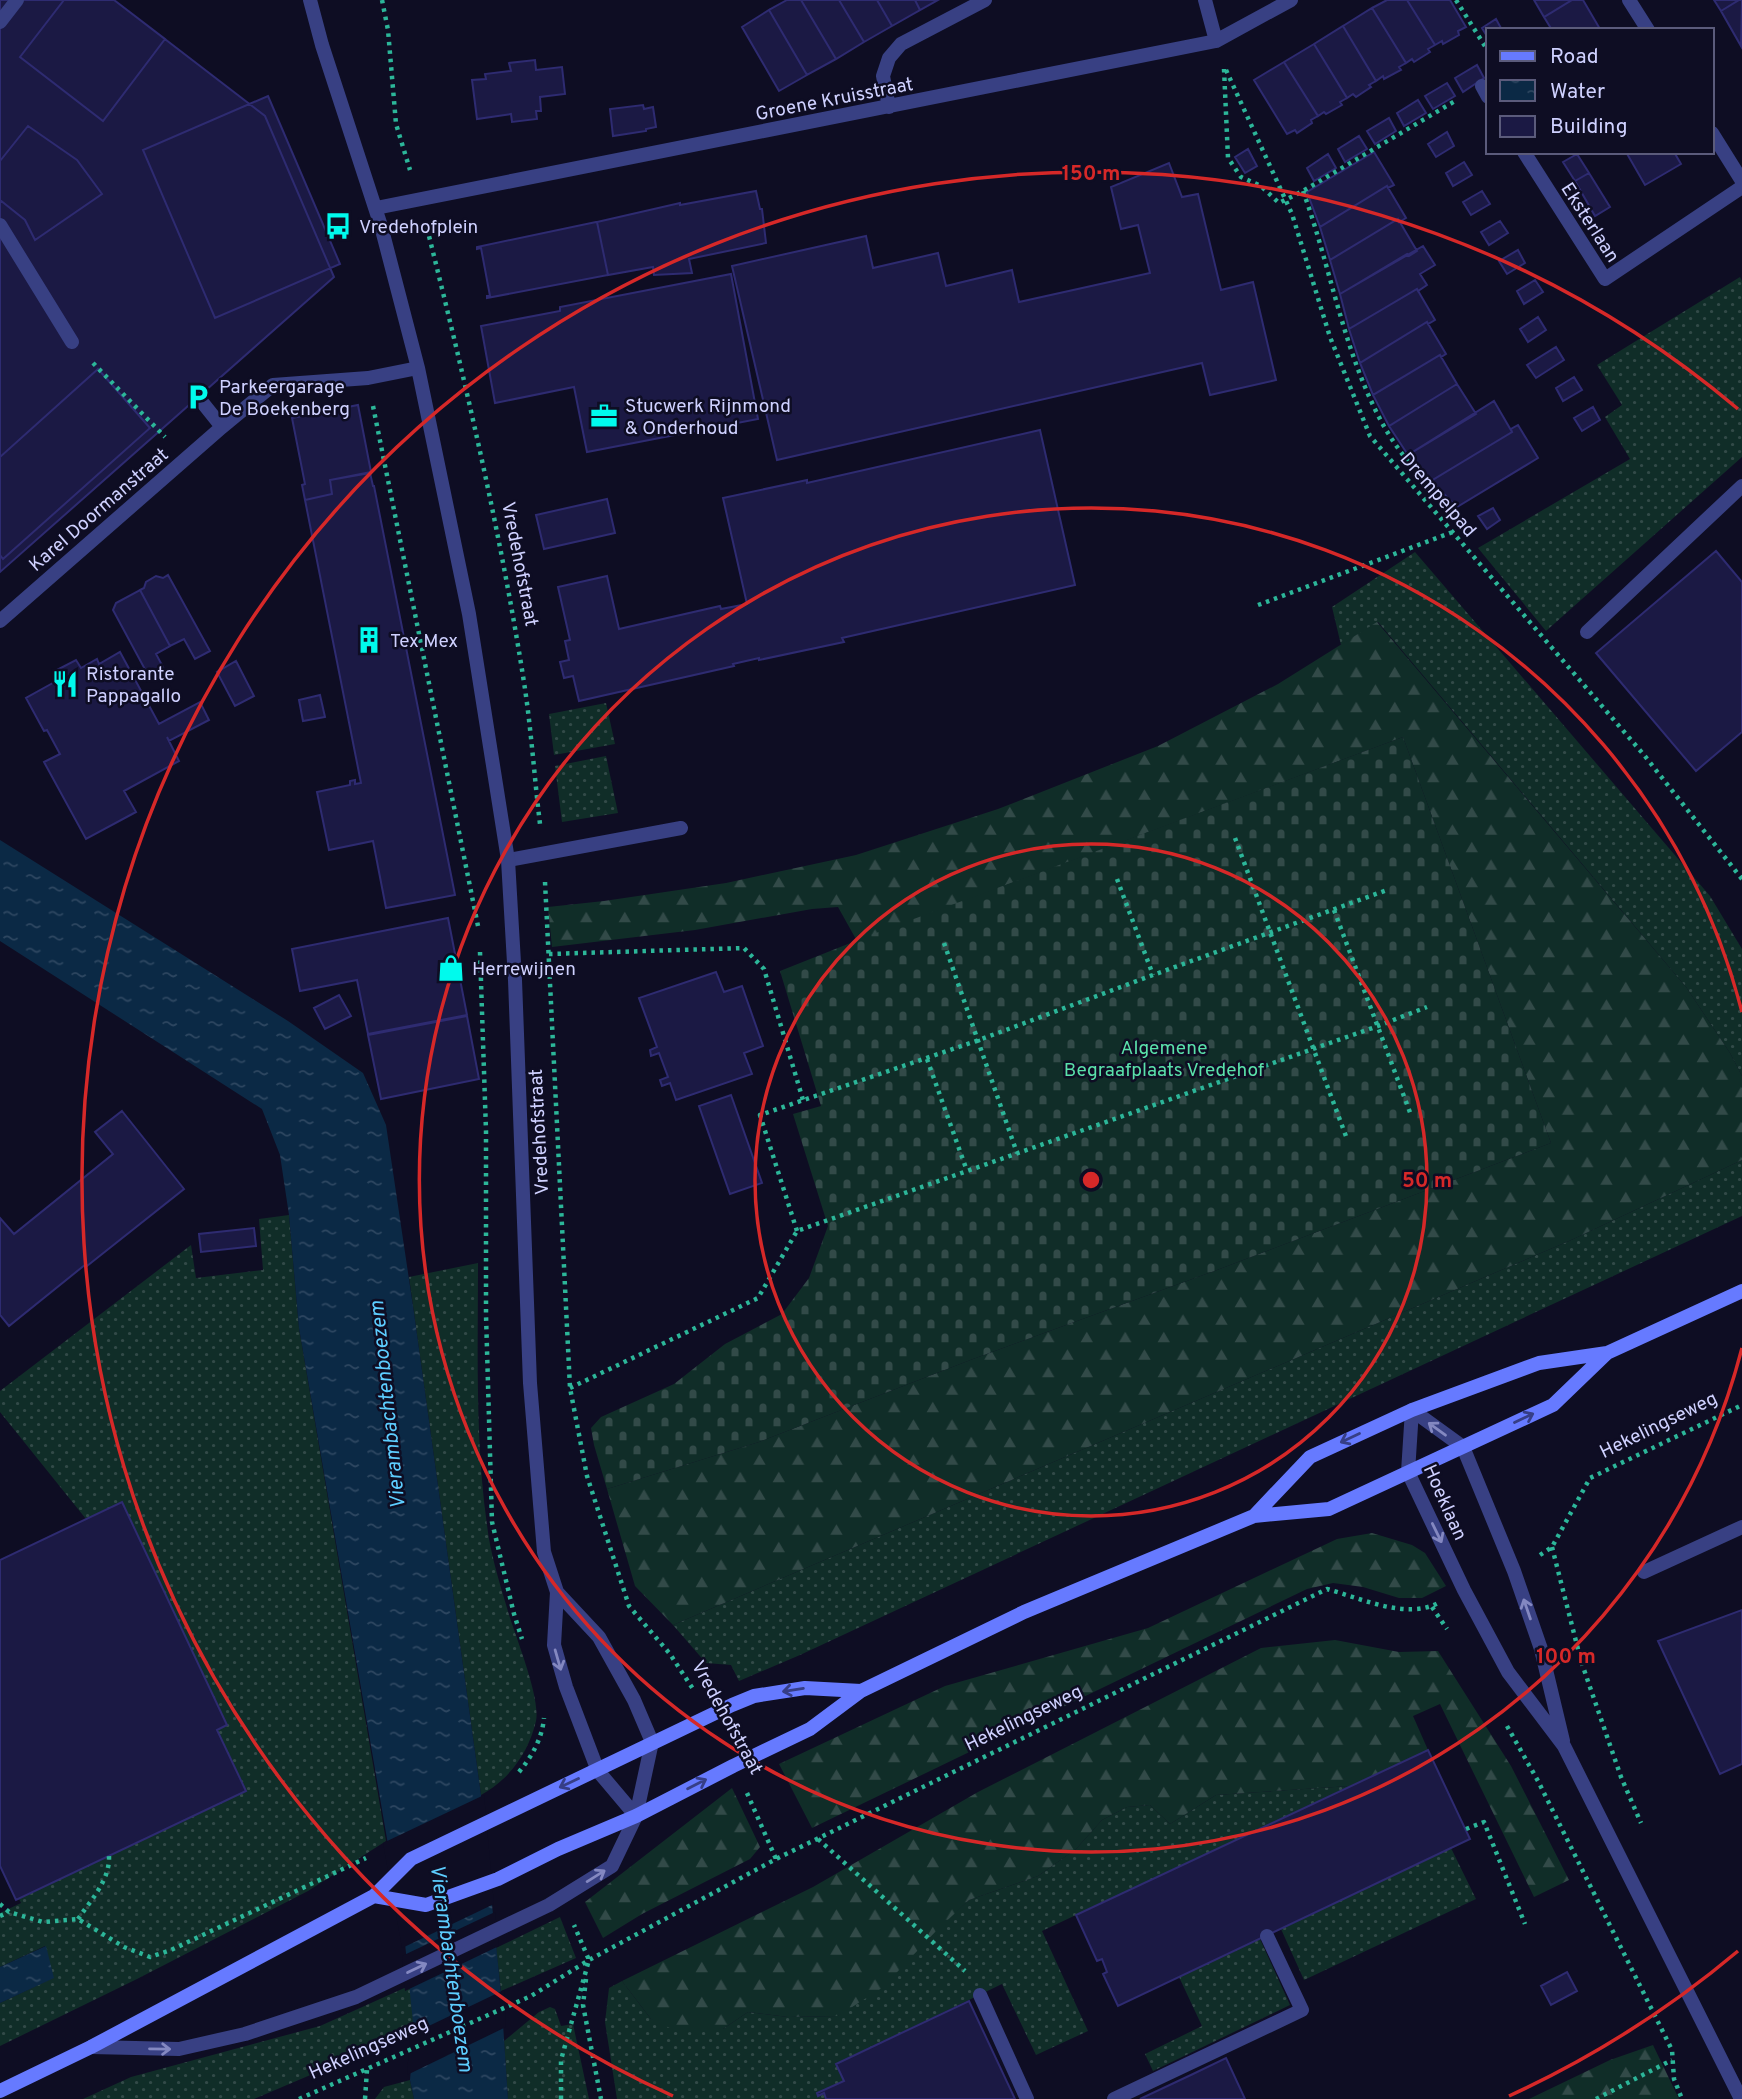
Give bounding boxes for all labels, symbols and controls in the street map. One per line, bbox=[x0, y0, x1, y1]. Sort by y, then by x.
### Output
legend bbox=[1486, 28, 1714, 154]
text: Road bbox=[1550, 44, 1599, 71]
street label: Groene Kruisstraat bbox=[753, 73, 915, 127]
text: Water bbox=[1550, 79, 1605, 106]
text: Building bbox=[1550, 114, 1628, 141]
text: 150 m bbox=[1062, 161, 1120, 188]
street label: Eksterlaan bbox=[1555, 179, 1624, 268]
bus stop icon: Vredehofplein bbox=[323, 211, 353, 241]
place label: Vredehofplein bbox=[359, 216, 478, 240]
place label: Parkeergarage De Boekenberg bbox=[219, 376, 350, 422]
parking icon: Parkeergarage De Boekenberg bbox=[183, 382, 213, 412]
place label: Stucwerk Rijnmond & Onderhoud bbox=[625, 395, 791, 441]
office icon: Stucwerk Rijnmond & Onderhoud bbox=[589, 401, 619, 431]
street label: Karel Doormanstraat bbox=[25, 443, 174, 578]
street label: Drempelpad bbox=[1394, 448, 1481, 543]
street label: Vredehofstraat bbox=[495, 500, 543, 629]
building icon: Tex Mex bbox=[354, 625, 384, 655]
place label: Tex Mex bbox=[390, 630, 458, 654]
place label: Ristorante Pappagallo bbox=[86, 663, 181, 709]
restaurant icon: Ristorante Pappagallo bbox=[50, 669, 80, 699]
shop icon: Herrewijnen bbox=[436, 953, 466, 983]
place label: Herrewijnen bbox=[472, 958, 576, 982]
park label: Algemene Begraafplaats Vredehof bbox=[1064, 1037, 1265, 1083]
street label: Vredehofstraat bbox=[525, 1068, 555, 1196]
centre of rings bbox=[1079, 1168, 1103, 1192]
text: 50 m bbox=[1402, 1168, 1452, 1195]
water label: Vierambachtenboezem bbox=[364, 1298, 413, 1510]
street label: Hekelingseweg bbox=[1596, 1387, 1722, 1465]
one-way arrow bbox=[1513, 1411, 1535, 1424]
one-way arrow bbox=[1428, 1421, 1447, 1436]
one-way arrow bbox=[1339, 1432, 1361, 1445]
street label: Hoeklaan bbox=[1417, 1461, 1472, 1544]
one-way arrow bbox=[1431, 1522, 1445, 1543]
one-way arrow bbox=[1520, 1599, 1532, 1621]
text: 100 m bbox=[1536, 1644, 1596, 1671]
one-way arrow bbox=[553, 1648, 566, 1670]
street label: Vredehofstraat bbox=[685, 1657, 767, 1779]
street label: Hekelingseweg bbox=[961, 1680, 1087, 1758]
one-way arrow bbox=[782, 1684, 804, 1697]
one-way arrow bbox=[559, 1777, 580, 1791]
one-way arrow bbox=[686, 1777, 707, 1791]
water label: Vierambachtenboezem bbox=[423, 1863, 479, 2075]
one-way arrow bbox=[585, 1868, 605, 1882]
one-way arrow bbox=[406, 1960, 427, 1974]
street label: Hekelingseweg bbox=[305, 2012, 432, 2086]
one-way arrow bbox=[148, 2042, 171, 2055]

